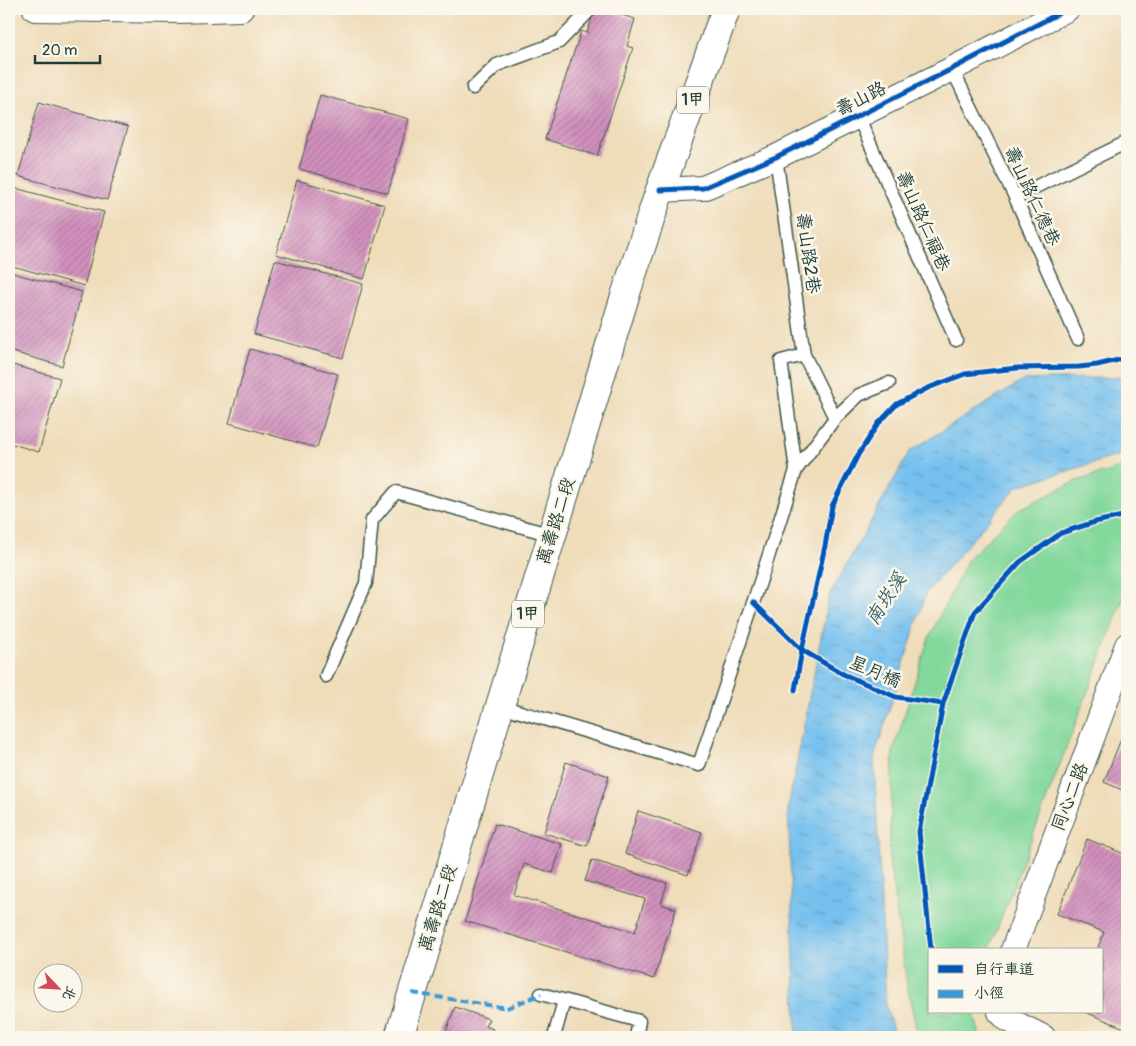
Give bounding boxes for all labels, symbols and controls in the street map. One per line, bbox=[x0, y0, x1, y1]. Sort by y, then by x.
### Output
scale bar bbox=[35, 32, 100, 64]
text: 20 m bbox=[42, 41, 77, 60]
street label: 壽山路 bbox=[832, 76, 890, 122]
road number: 1甲 bbox=[677, 86, 709, 114]
street label: 壽山路仁德巷 bbox=[999, 142, 1065, 250]
street label: 壽山路仁福巷 bbox=[891, 167, 955, 275]
street label: 壽山路2巷 bbox=[791, 211, 825, 295]
street label: 萬壽路二段 bbox=[532, 475, 580, 567]
water label: 南崁溪 bbox=[860, 568, 912, 629]
road number: 1甲 bbox=[512, 600, 544, 628]
street label: 星月橋 bbox=[846, 651, 904, 693]
street label: 同心二路 bbox=[1046, 759, 1094, 835]
street label: 萬壽路二段 bbox=[414, 862, 462, 954]
legend bbox=[928, 948, 1104, 1014]
text: 自行車道 bbox=[974, 960, 1034, 979]
north arrow bbox=[32, 964, 82, 1014]
text: 北 bbox=[59, 983, 80, 1003]
text: 小徑 bbox=[974, 984, 1004, 1003]

